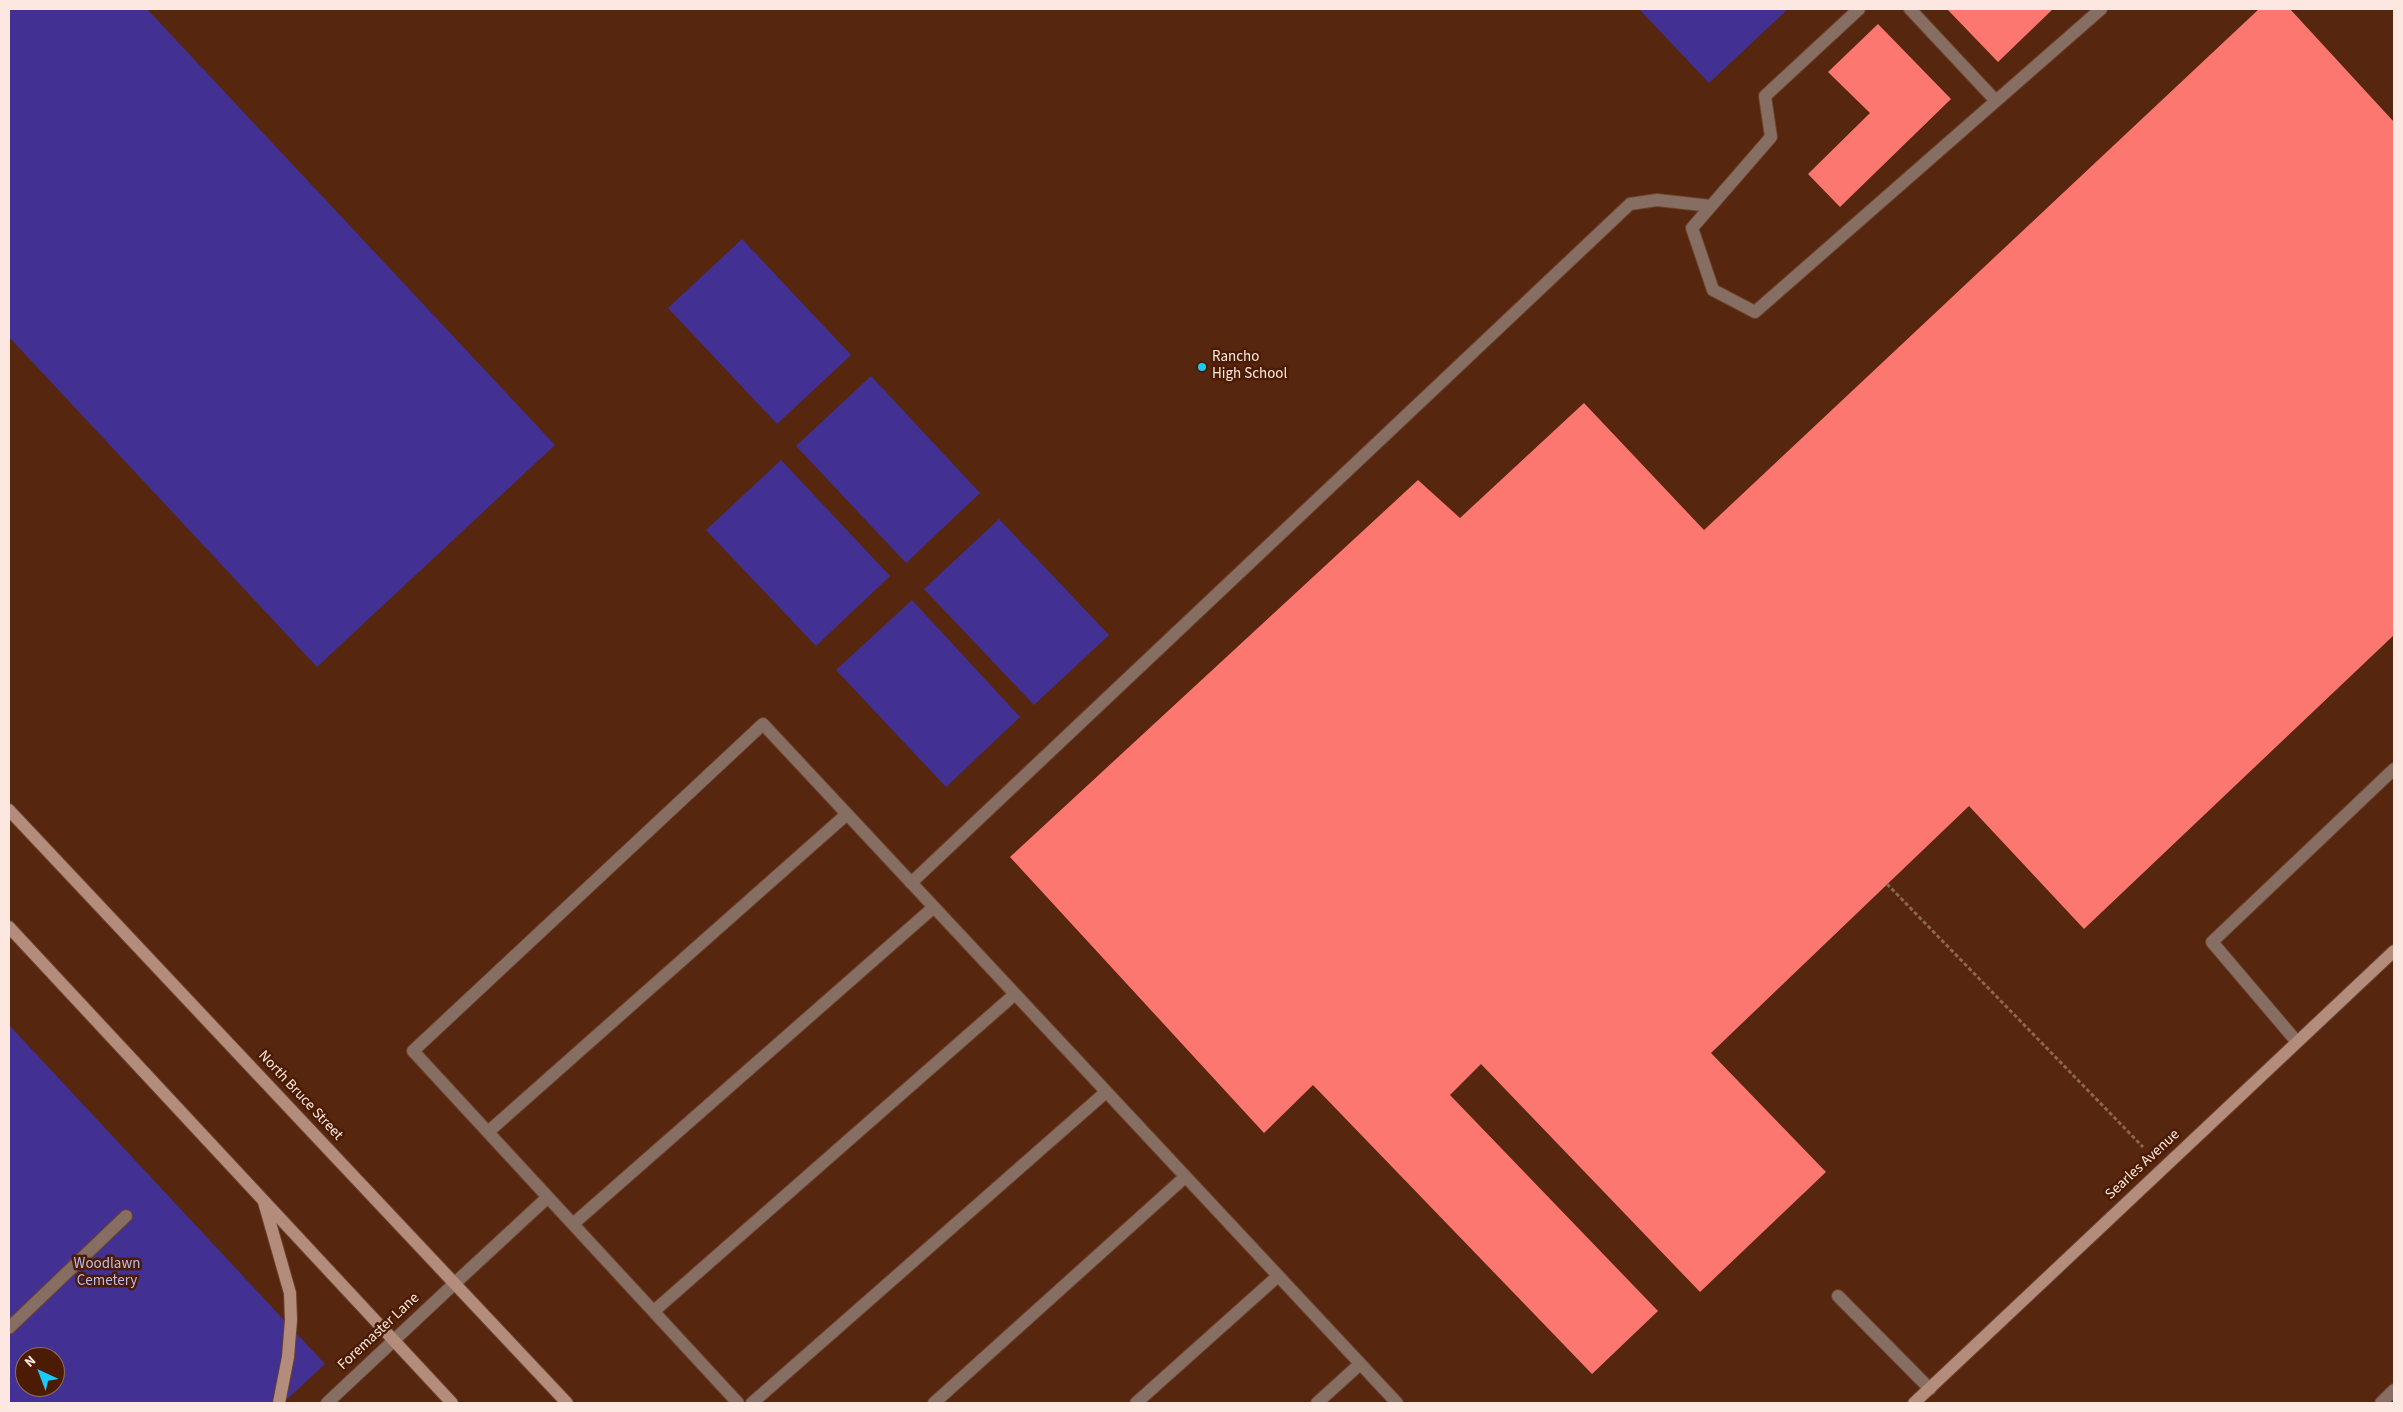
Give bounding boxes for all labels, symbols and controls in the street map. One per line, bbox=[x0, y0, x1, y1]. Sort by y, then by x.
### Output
place label: Rancho High School bbox=[1212, 349, 1287, 384]
marker: Rancho High School bbox=[1196, 361, 1208, 373]
street label: North Bruce Street bbox=[254, 1047, 346, 1145]
street label: Searles Avenue bbox=[2102, 1126, 2184, 1204]
park label: Woodlawn Cemetery bbox=[74, 1256, 140, 1291]
street label: Foremaster Lane bbox=[335, 1290, 423, 1374]
north arrow bbox=[15, 1347, 65, 1397]
text: N bbox=[20, 1351, 41, 1372]

